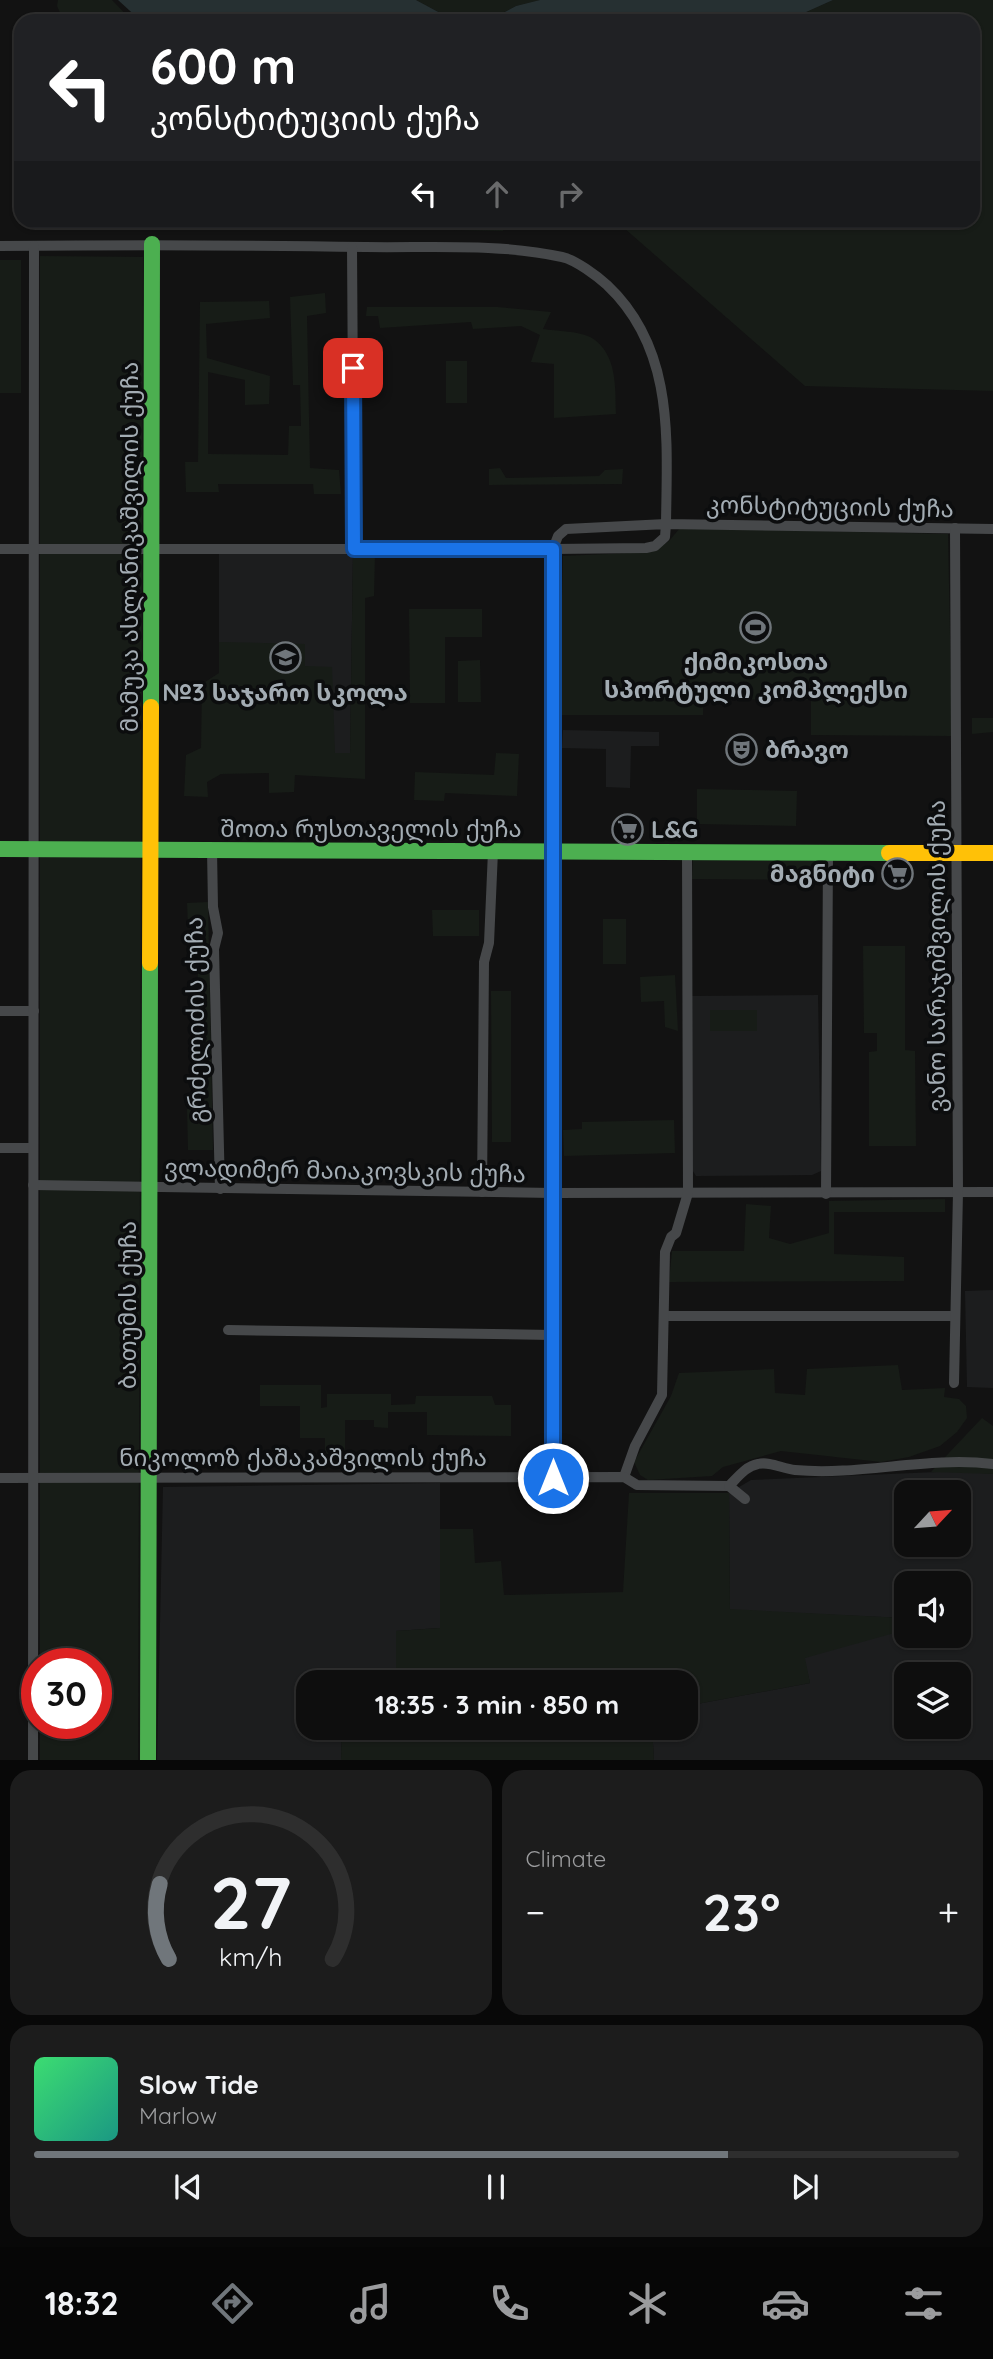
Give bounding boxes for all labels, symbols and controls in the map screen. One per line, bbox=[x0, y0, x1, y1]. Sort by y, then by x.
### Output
text: 600 m bbox=[150, 35, 296, 96]
icon: left bbox=[35, 42, 126, 133]
text: კონსტიტუციის ქუჩა bbox=[150, 98, 480, 138]
icon: left bbox=[405, 175, 443, 213]
icon: ahead bbox=[478, 175, 516, 213]
icon: right bbox=[551, 175, 589, 213]
pin bbox=[323, 338, 383, 398]
icon: arrive bbox=[334, 349, 372, 387]
street label: მამუკა ასლანიკაშვილის ქუჩა bbox=[114, 362, 144, 732]
street label: კონსტიტუციის ქუჩა bbox=[706, 489, 954, 523]
sports icon: ქიმიკოსთა სპორტული კომპლექსი bbox=[739, 610, 773, 644]
school or university icon: №3 საჯარო სკოლა bbox=[268, 641, 302, 675]
place label: ქიმიკოსთა სპორტული კომპლექსი bbox=[604, 646, 908, 704]
place label: №3 საჯარო სკოლა bbox=[162, 677, 408, 707]
theatre icon: ბრავო bbox=[725, 732, 759, 766]
place label: ბრავო bbox=[765, 734, 849, 764]
street label: ვანო სარაჯიშვილის ქუჩა bbox=[921, 800, 951, 1112]
supermarket icon: L&G bbox=[611, 812, 645, 846]
street label: შოთა რუსთაველის ქუჩა bbox=[220, 813, 522, 843]
place label: L&G bbox=[651, 814, 698, 844]
supermarket icon: მაგნიტი bbox=[881, 856, 915, 890]
place label: მაგნიტი bbox=[770, 858, 875, 888]
street label: გრძელიძის ქუჩა bbox=[178, 916, 212, 1124]
street label: ვლადიმერ მაიაკოვსკის ქუჩა bbox=[164, 1152, 526, 1188]
street label: ბათუმის ქუჩა bbox=[112, 1221, 142, 1389]
position arrow bbox=[516, 1441, 590, 1515]
street label: ნიკოლოზ ქაშაკაშვილის ქუჩა bbox=[119, 1442, 487, 1472]
north arrow bbox=[894, 1480, 971, 1558]
map controls bbox=[894, 1480, 971, 1739]
button: sound bbox=[894, 1571, 971, 1648]
speed limit sign: 30 bbox=[21, 1648, 112, 1739]
button: layers bbox=[894, 1662, 971, 1739]
text: 18:35 · 3 min · 850 m bbox=[375, 1688, 619, 1721]
text: Climate bbox=[526, 1844, 606, 1873]
text: 27 bbox=[210, 1856, 291, 1947]
text: 23° bbox=[702, 1879, 780, 1944]
text: − bbox=[526, 1888, 545, 1936]
text: + bbox=[938, 1888, 959, 1936]
text: km/h bbox=[219, 1940, 282, 1971]
text: Slow Tide bbox=[139, 2068, 259, 2101]
text: Marlow bbox=[139, 2101, 217, 2130]
icon: previous bbox=[169, 2168, 207, 2206]
icon: pause bbox=[477, 2168, 515, 2206]
icon: next bbox=[786, 2168, 824, 2206]
icon: directions bbox=[208, 2279, 257, 2328]
icon: music bbox=[346, 2279, 395, 2328]
icon: phone bbox=[485, 2279, 534, 2328]
icon: climate bbox=[623, 2279, 672, 2328]
icon: car bbox=[761, 2279, 810, 2328]
icon: filters bbox=[899, 2279, 948, 2328]
text: 18:32 bbox=[45, 2283, 119, 2323]

